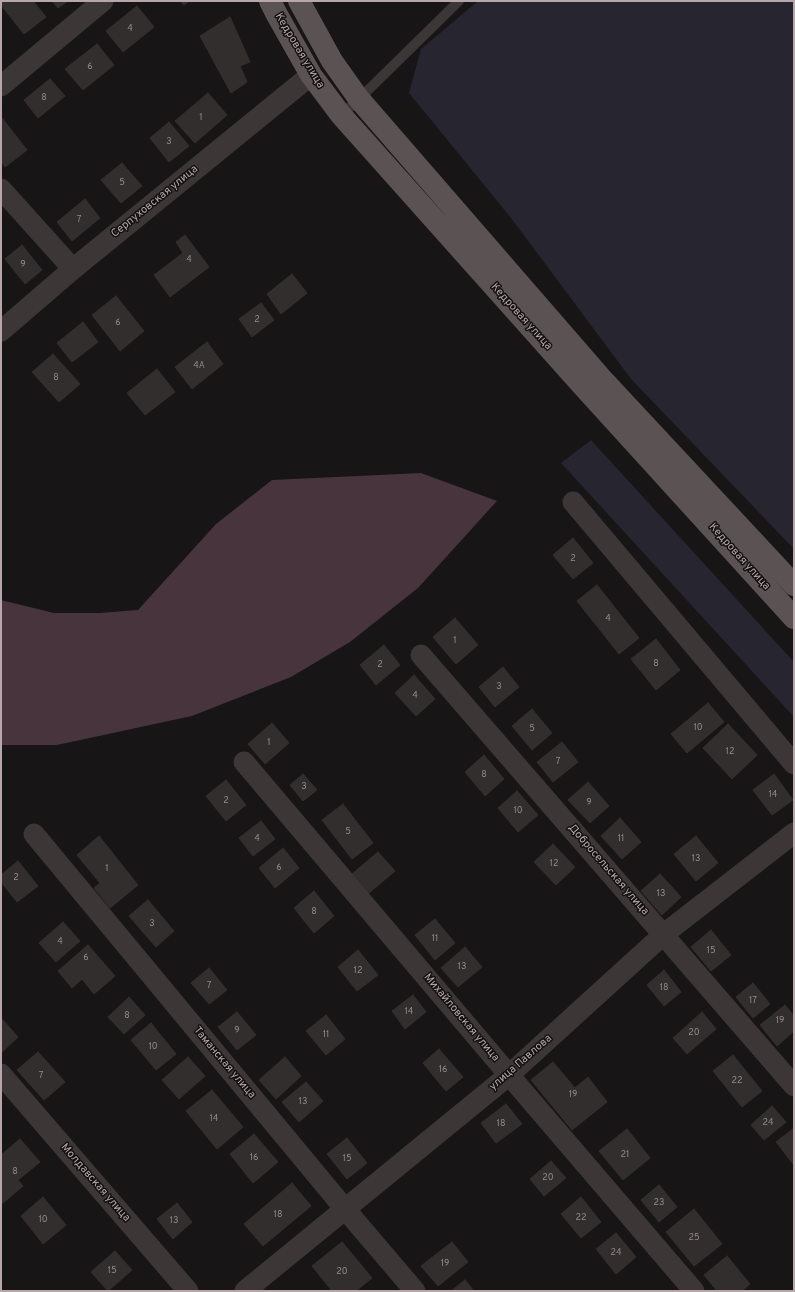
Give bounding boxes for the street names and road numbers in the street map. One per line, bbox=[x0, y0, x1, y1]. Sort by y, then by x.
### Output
street label: Кедровая улица bbox=[271, 11, 327, 91]
street label: Серпуховская улица bbox=[109, 163, 201, 241]
street label: Кедровая улица bbox=[488, 281, 554, 353]
street label: Кедровая улица bbox=[706, 521, 772, 593]
street label: Добросельская улица bbox=[565, 822, 651, 918]
street label: Михайловская улица bbox=[420, 971, 502, 1065]
street label: Таманская улица bbox=[190, 1024, 258, 1102]
street label: улица Павлова bbox=[487, 1032, 555, 1094]
street label: Молдавская улица bbox=[57, 1141, 133, 1225]

